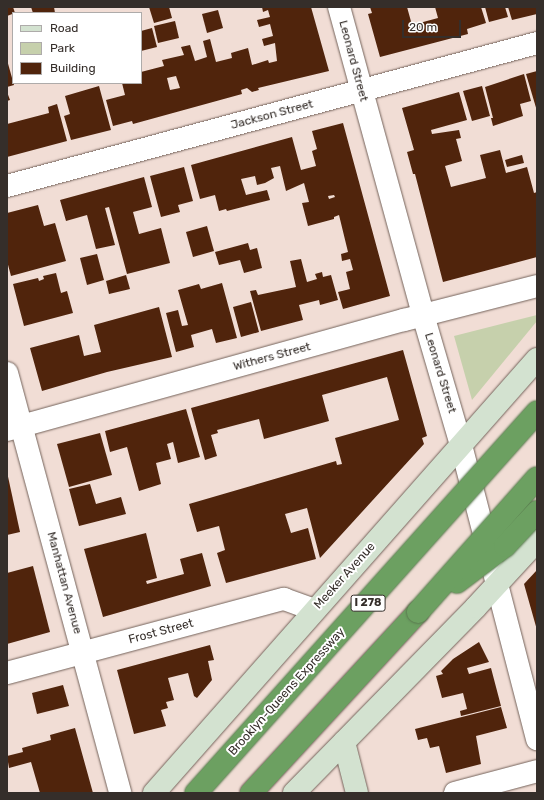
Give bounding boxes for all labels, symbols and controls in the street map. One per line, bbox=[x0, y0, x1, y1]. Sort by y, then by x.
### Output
legend bbox=[12, 12, 142, 84]
scale bar bbox=[404, 12, 463, 38]
street label: Leonard Street bbox=[335, 19, 371, 103]
text: 20 m bbox=[409, 20, 437, 34]
text: Road bbox=[50, 21, 78, 35]
text: Park bbox=[50, 41, 75, 55]
text: Building bbox=[50, 61, 96, 75]
street label: Jackson Street bbox=[229, 97, 315, 133]
street label: Leonard Street bbox=[421, 331, 459, 415]
street label: Withers Street bbox=[232, 340, 312, 374]
street label: Manhattan Avenue bbox=[43, 530, 85, 636]
street label: Meeker Avenue bbox=[311, 540, 379, 612]
road number: I 278 bbox=[350, 594, 386, 612]
street label: Frost Street bbox=[127, 616, 195, 648]
street label: Brooklyn-Queens Expressway bbox=[226, 625, 348, 759]

